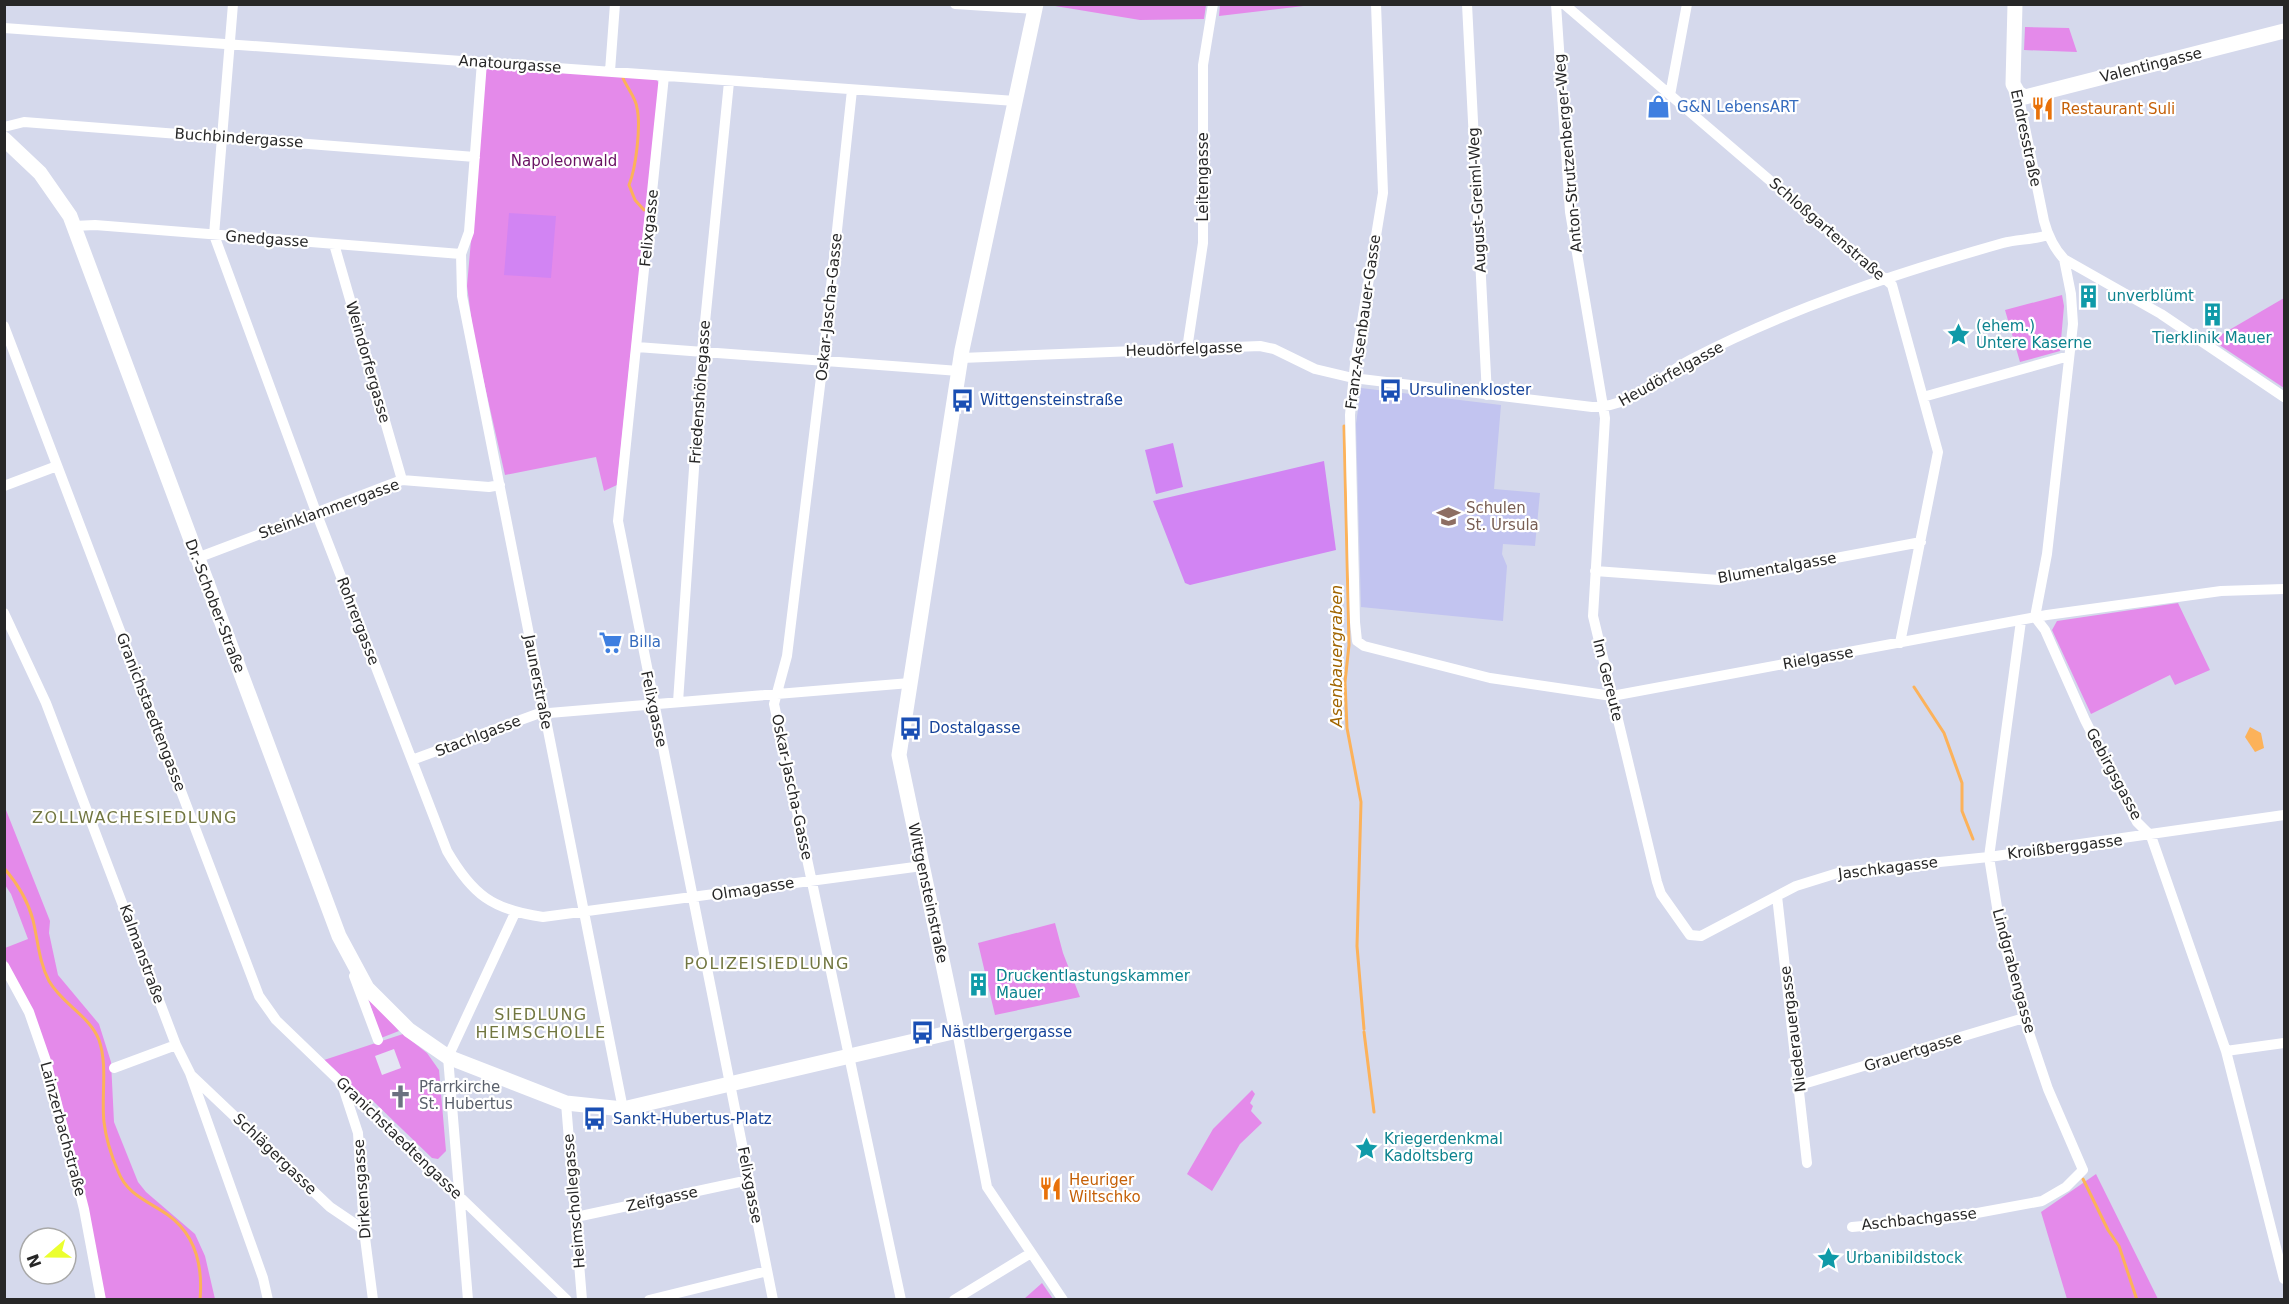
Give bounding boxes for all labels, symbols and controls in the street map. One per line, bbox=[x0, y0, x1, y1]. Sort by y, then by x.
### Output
street label: Valentingasse bbox=[2098, 44, 2204, 86]
street label: Anatourgasse bbox=[458, 51, 562, 77]
street label: Anton-Strutzenberger-Weg bbox=[1550, 53, 1586, 253]
street label: Endresstraße bbox=[2007, 88, 2045, 188]
shop icon: G&N LebensART bbox=[1646, 94, 1672, 120]
restaurant icon: Restaurant Suli bbox=[2030, 96, 2056, 122]
place label: G&N LebensART bbox=[1677, 98, 1799, 116]
place label: Restaurant Suli bbox=[2061, 100, 2175, 118]
street label: Buchbindergasse bbox=[174, 125, 304, 151]
street label: August-Greiml-Weg bbox=[1464, 127, 1490, 273]
street label: Leitengasse bbox=[1194, 132, 1212, 222]
park label: Napoleonwald bbox=[511, 152, 617, 170]
street label: Schloßgartenstraße bbox=[1766, 174, 1888, 284]
street label: Felixgasse bbox=[636, 188, 662, 268]
street label: Gnedgasse bbox=[225, 227, 309, 251]
street label: Oskar-Jascha-Gasse bbox=[812, 232, 846, 382]
street label: Franz-Asenbauer-Gasse bbox=[1342, 233, 1384, 411]
building icon: unverblümt bbox=[2076, 283, 2102, 309]
place label: unverblümt bbox=[2107, 287, 2194, 305]
street label: Weindorfergasse bbox=[342, 299, 394, 425]
building icon: Tierklinik Mauer bbox=[2199, 301, 2225, 327]
place label: (ehem.) Untere Kaserne bbox=[1976, 317, 2092, 352]
street label: Friedenshöhegasse bbox=[686, 319, 714, 465]
place icon: (ehem.) Untere Kaserne bbox=[1945, 322, 1971, 348]
place label: Tierklinik Mauer bbox=[2151, 329, 2273, 347]
street label: Heudörfelgasse bbox=[1125, 338, 1243, 360]
street label: Heudörfelgasse bbox=[1615, 338, 1727, 410]
bus stop icon: Ursulinenkloster bbox=[1378, 377, 1404, 403]
place label: Ursulinenkloster bbox=[1409, 381, 1532, 399]
bus stop icon: Wittgensteinstraße bbox=[949, 387, 975, 413]
place label: Wittgensteinstraße bbox=[980, 391, 1123, 409]
street label: Steinklammergasse bbox=[256, 475, 402, 543]
place label: Schulen St. Ursula bbox=[1466, 499, 1539, 534]
school or university icon: Schulen St. Ursula bbox=[1435, 504, 1461, 530]
street label: Dr.-Schober-Straße bbox=[181, 537, 249, 675]
street label: Blumentalgasse bbox=[1716, 549, 1838, 587]
street label: Rohrergasse bbox=[333, 574, 383, 668]
water label: Asenbauergraben bbox=[1327, 585, 1346, 728]
supermarket icon: Billa bbox=[598, 629, 624, 655]
street label: Granichstaedtengasse bbox=[112, 630, 190, 794]
street label: Jaunerstraße bbox=[520, 632, 556, 731]
place label: Billa bbox=[629, 633, 661, 651]
street label: Im Gereute bbox=[1589, 637, 1627, 723]
street label: Rielgasse bbox=[1781, 643, 1855, 673]
street label: Felixgasse bbox=[637, 669, 671, 749]
street label: Stachlgasse bbox=[433, 711, 523, 761]
street label: Oskar-Jascha-Gasse bbox=[768, 712, 816, 862]
bus stop icon: Dostalgasse bbox=[898, 715, 924, 741]
place label: Dostalgasse bbox=[929, 719, 1020, 737]
street label: Gebirgsgasse bbox=[2082, 725, 2146, 823]
district label: ZOLLWACHESIEDLUNG bbox=[32, 808, 238, 827]
street label: Wittgensteinstraße bbox=[904, 821, 952, 965]
street label: Kroißberggasse bbox=[2006, 831, 2124, 863]
street label: Jaschkagasse bbox=[1836, 853, 1939, 883]
street label: Olmagasse bbox=[710, 874, 796, 904]
street label: Kalmanstraße bbox=[116, 902, 168, 1006]
street label: Lindgrabengasse bbox=[1989, 907, 2039, 1035]
district label: POLIZEISIEDLUNG bbox=[684, 954, 850, 973]
street label: Niederauergasse bbox=[1776, 965, 1810, 1093]
place label: Druckentlastungskammer Mauer bbox=[996, 967, 1191, 1002]
building icon: Druckentlastungskammer Mauer bbox=[965, 972, 991, 998]
district label: SIEDLUNG HEIMSCHOLLE bbox=[475, 1005, 607, 1042]
bus stop icon: Nästlbergergasse bbox=[910, 1019, 936, 1045]
place label: Nästlbergergasse bbox=[941, 1023, 1072, 1041]
street label: Grauertgasse bbox=[1862, 1029, 1964, 1075]
street label: Lainzerbachstraße bbox=[36, 1060, 90, 1198]
street label: Granichstaedtengasse bbox=[332, 1073, 466, 1203]
place label: Pfarrkirche St. Hubertus bbox=[419, 1078, 513, 1113]
church icon: Pfarrkirche St. Hubertus bbox=[388, 1083, 414, 1109]
bus stop icon: Sankt-Hubertus-Platz bbox=[582, 1106, 608, 1132]
street label: Schlägergasse bbox=[230, 1110, 320, 1198]
place label: Sankt-Hubertus-Platz bbox=[613, 1110, 772, 1128]
place label: Kriegerdenkmal Kadoltsberg bbox=[1384, 1130, 1503, 1165]
street label: Heimschollegasse bbox=[559, 1133, 589, 1269]
place icon: Kriegerdenkmal Kadoltsberg bbox=[1353, 1135, 1379, 1161]
street label: Dirkensgasse bbox=[350, 1138, 374, 1240]
street label: Felixgasse bbox=[734, 1145, 766, 1225]
place label: Heuriger Wiltschko bbox=[1069, 1171, 1141, 1206]
restaurant icon: Heuriger Wiltschko bbox=[1038, 1176, 1064, 1202]
street label: Zeifgasse bbox=[625, 1183, 699, 1215]
street label: Aschbachgasse bbox=[1860, 1204, 1978, 1234]
north arrow bbox=[18, 1226, 78, 1286]
place icon: Urbanibildstock bbox=[1815, 1245, 1841, 1271]
place label: Urbanibildstock bbox=[1846, 1249, 1963, 1267]
text: N bbox=[23, 1251, 46, 1271]

